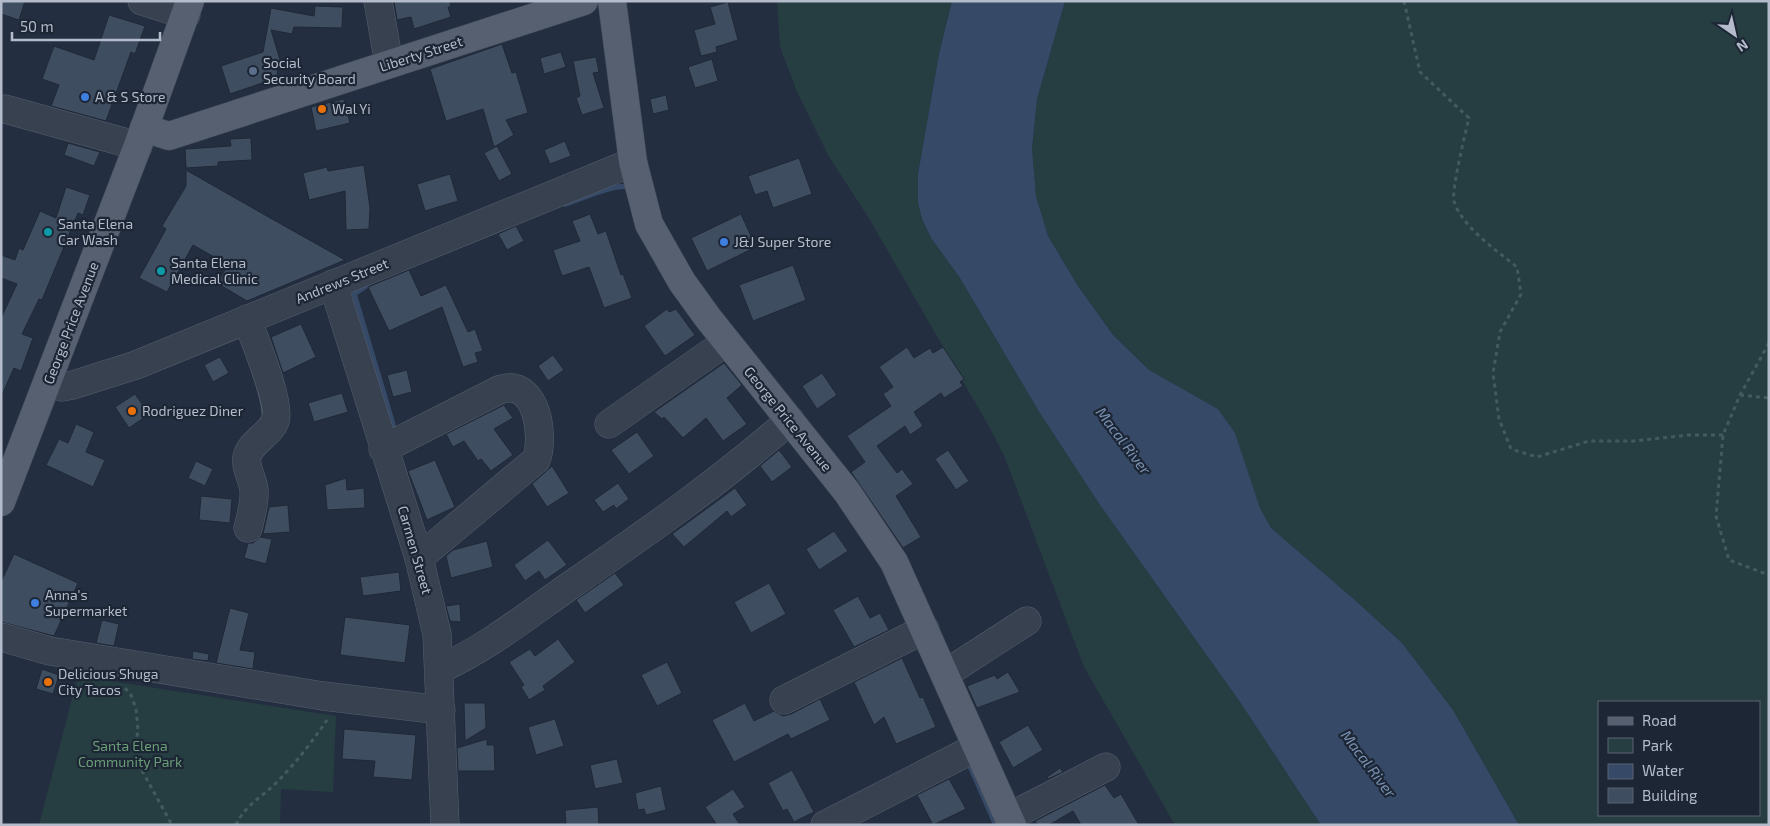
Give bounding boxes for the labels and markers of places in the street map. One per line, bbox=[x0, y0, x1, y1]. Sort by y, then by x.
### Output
place label: Social Security Board bbox=[263, 54, 356, 87]
marker: Social Security Board bbox=[247, 65, 259, 77]
place label: A & S Store bbox=[95, 88, 165, 105]
marker: A & S Store bbox=[79, 91, 91, 103]
place label: Wal Yi bbox=[332, 100, 371, 117]
marker: Wal Yi bbox=[316, 103, 328, 115]
place label: Santa Elena Car Wash bbox=[58, 215, 133, 248]
marker: Santa Elena Car Wash bbox=[42, 226, 54, 238]
place label: J&J Super Store bbox=[734, 233, 831, 250]
marker: J&J Super Store bbox=[718, 236, 730, 248]
place label: Santa Elena Medical Clinic bbox=[171, 254, 258, 287]
marker: Santa Elena Medical Clinic bbox=[155, 265, 167, 277]
place label: Rodriguez Diner bbox=[142, 402, 244, 419]
marker: Rodriguez Diner bbox=[126, 405, 138, 417]
place label: Anna's Supermarket bbox=[45, 586, 127, 619]
marker: Anna's Supermarket bbox=[29, 597, 41, 609]
place label: Delicious Shuga City Tacos bbox=[58, 665, 158, 698]
marker: Delicious Shuga City Tacos bbox=[42, 676, 54, 688]

